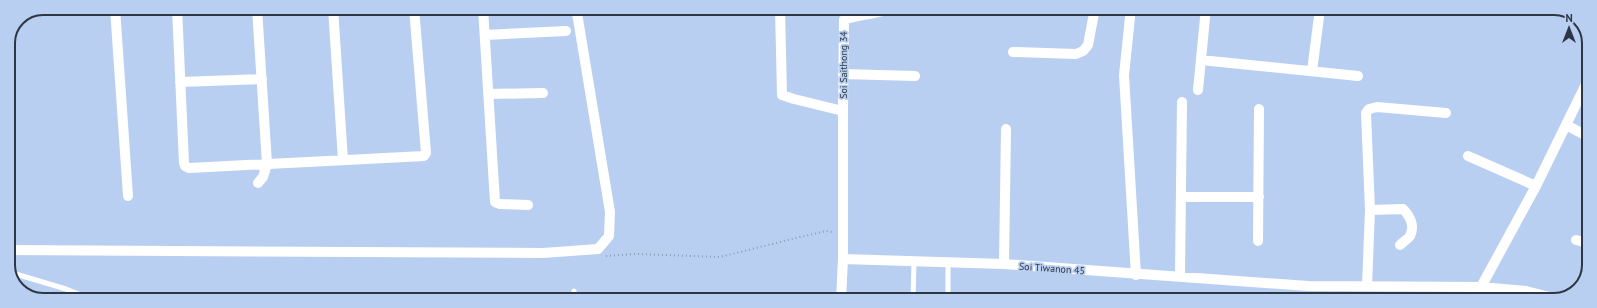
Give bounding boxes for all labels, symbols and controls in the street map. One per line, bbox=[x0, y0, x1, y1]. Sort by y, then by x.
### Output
north arrow bbox=[1549, 8, 1589, 48]
text: N bbox=[1565, 11, 1573, 25]
street label: Soi Saithong 34 bbox=[837, 31, 850, 99]
street label: Soi Tiwanon 45 bbox=[1019, 260, 1085, 277]

